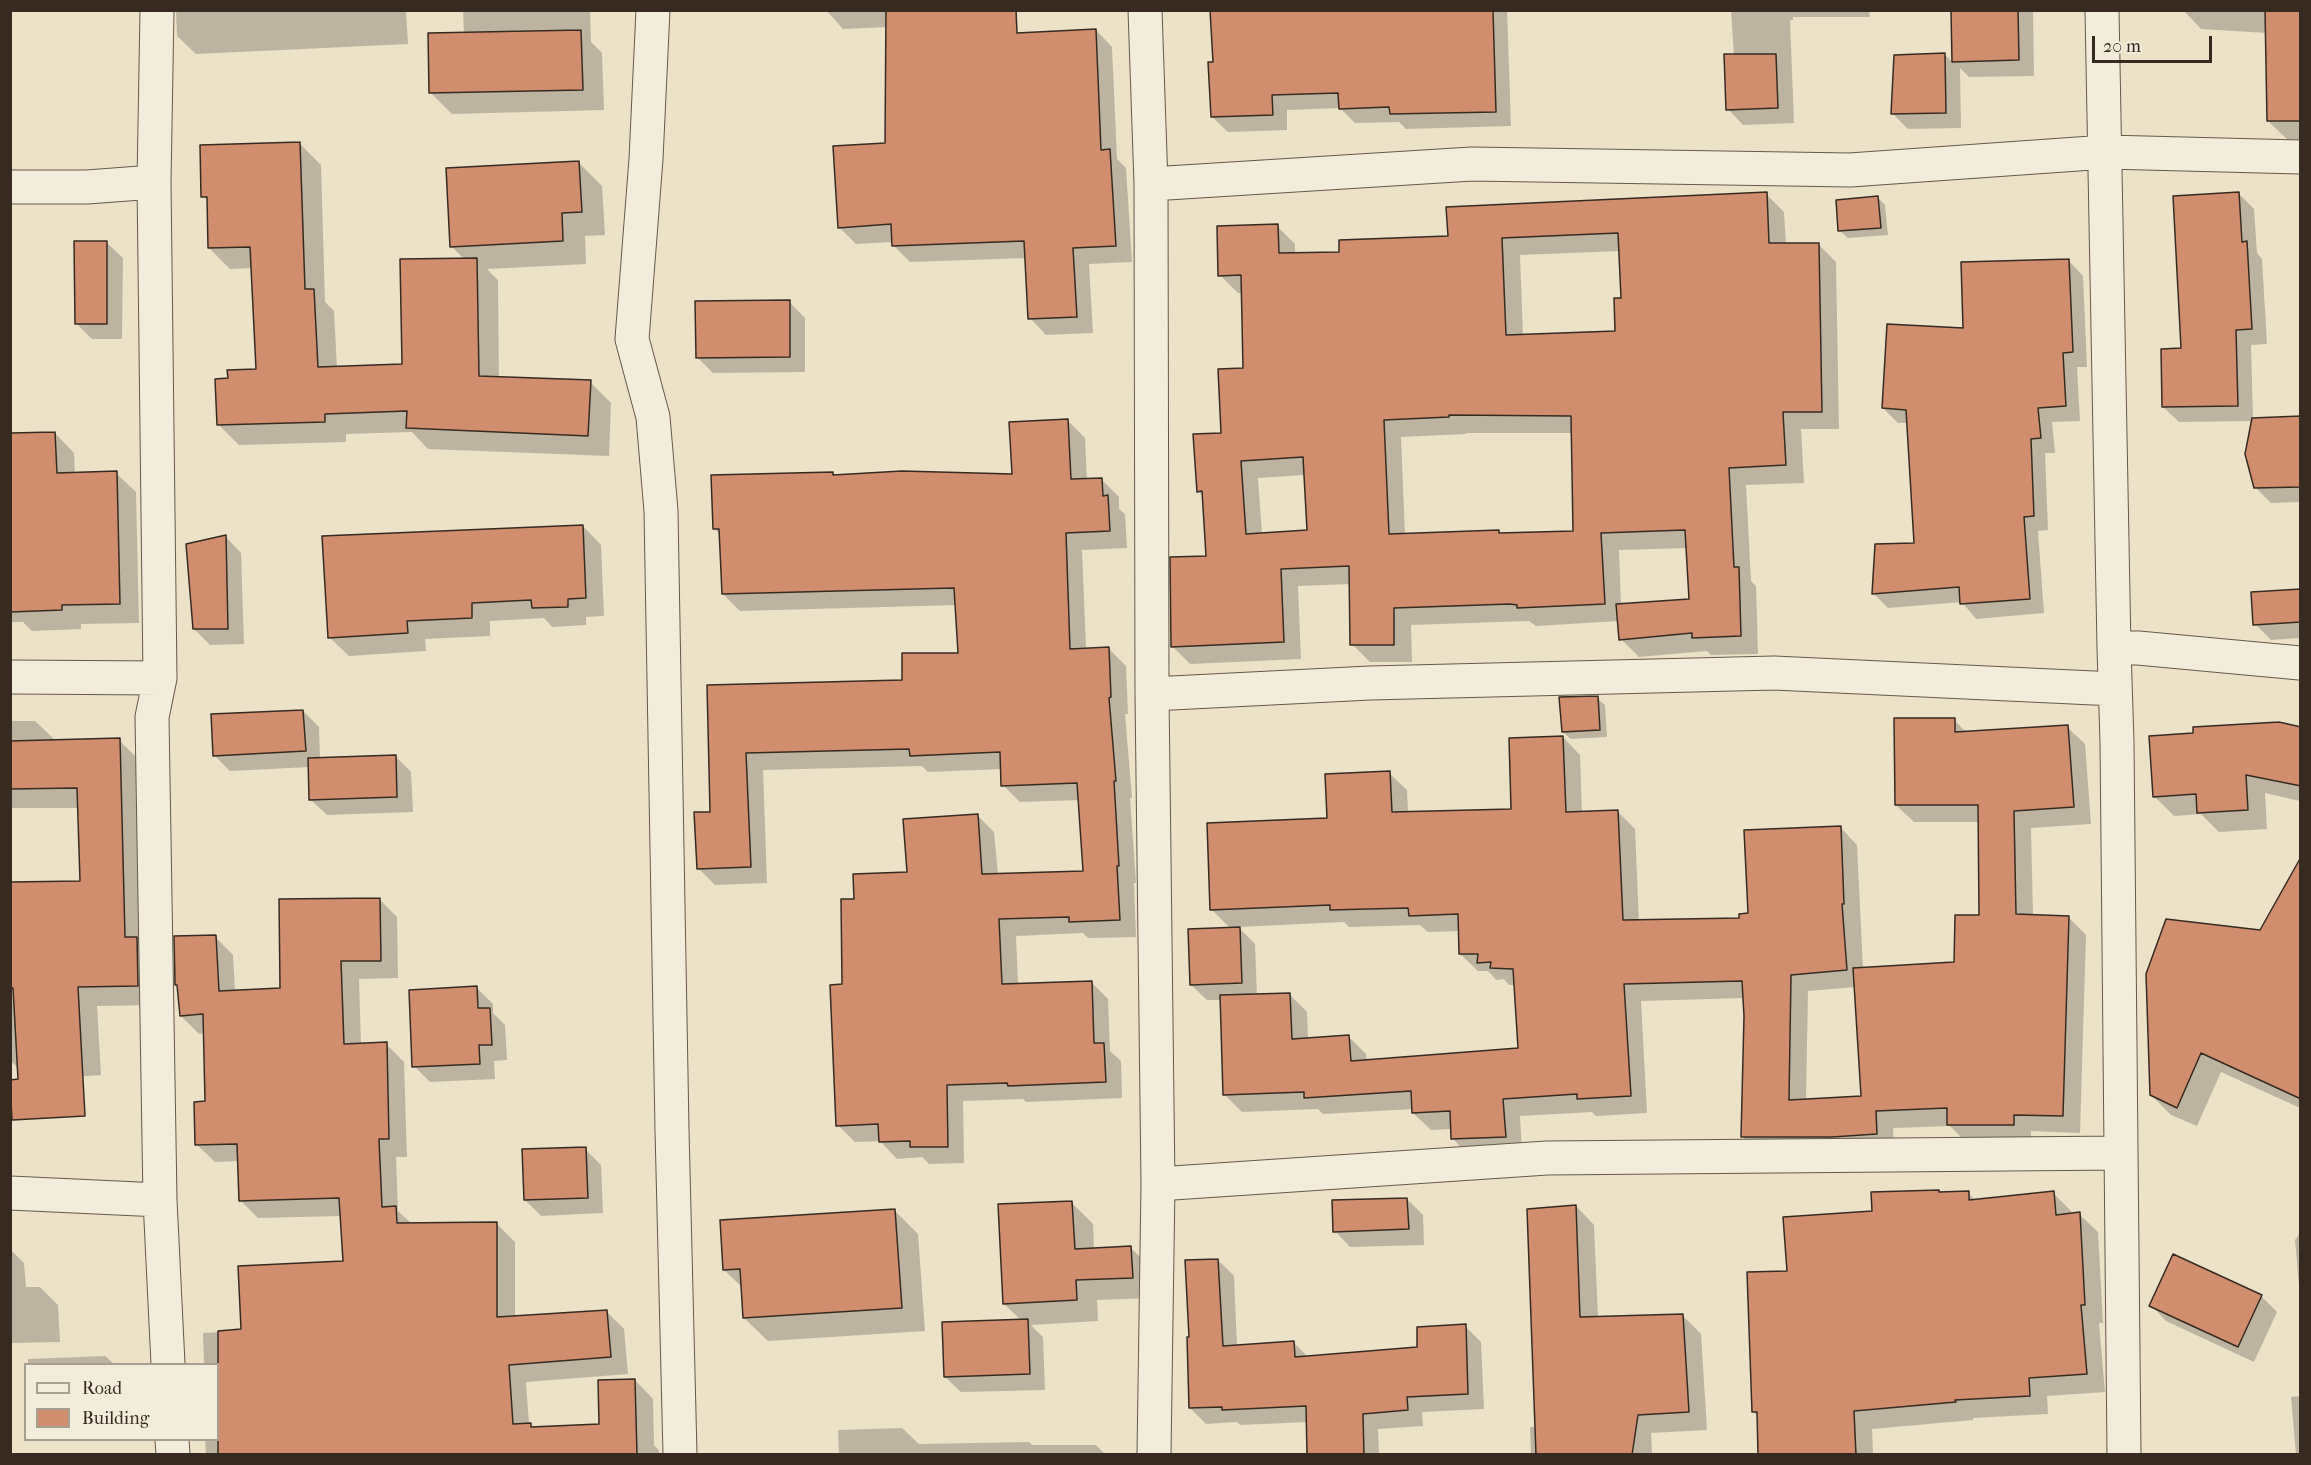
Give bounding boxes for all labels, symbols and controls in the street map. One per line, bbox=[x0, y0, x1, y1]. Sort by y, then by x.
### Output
scale bar bbox=[2095, 24, 2215, 62]
text: 20 m bbox=[2103, 36, 2141, 57]
legend bbox=[24, 1363, 219, 1441]
text: Road bbox=[82, 1378, 122, 1399]
text: Building bbox=[82, 1408, 149, 1429]

